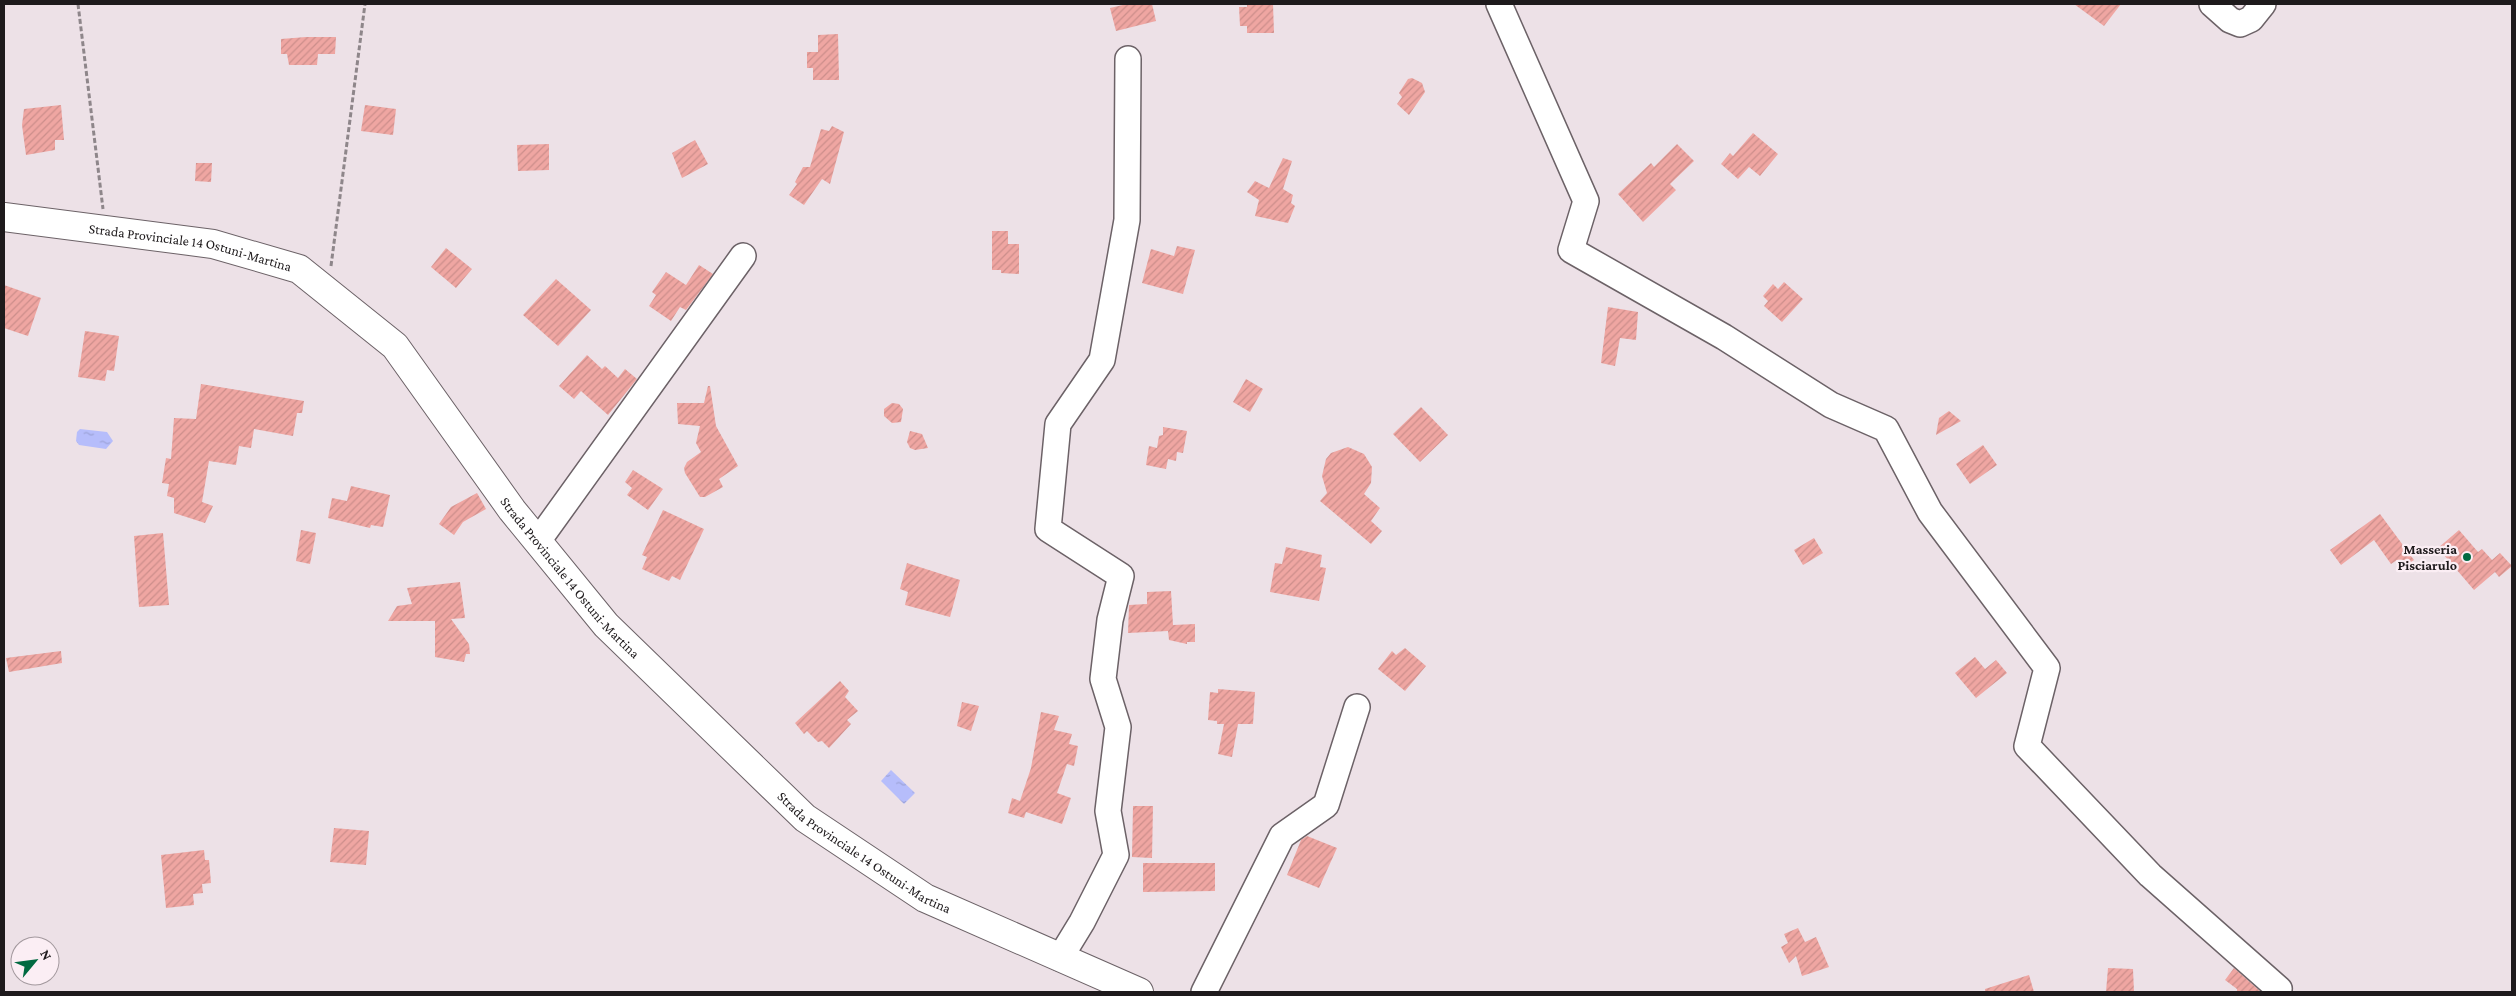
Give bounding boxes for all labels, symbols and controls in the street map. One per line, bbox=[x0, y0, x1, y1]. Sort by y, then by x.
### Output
street label: Strada Provinciale 14 Ostuni-Martina bbox=[88, 220, 294, 275]
street label: Strada Provinciale 14 Ostuni-Martina bbox=[497, 494, 644, 662]
place label: Masseria Pisciarulo bbox=[2397, 541, 2457, 573]
marker: Masseria Pisciarulo bbox=[2461, 551, 2473, 563]
street label: Strada Provinciale 14 Ostuni-Martina bbox=[774, 788, 954, 917]
north arrow bbox=[10, 936, 60, 986]
text: N bbox=[37, 947, 56, 963]

